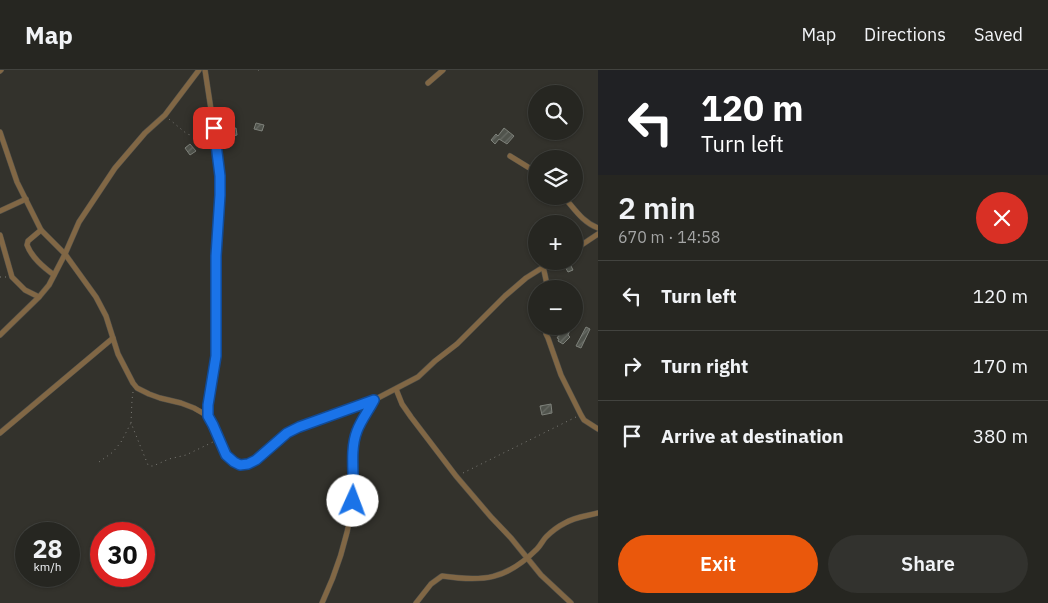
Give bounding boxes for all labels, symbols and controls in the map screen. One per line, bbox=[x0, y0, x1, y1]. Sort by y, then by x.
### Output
text: Map bbox=[25, 19, 73, 51]
text: Map bbox=[801, 23, 836, 46]
text: Directions bbox=[864, 23, 946, 46]
text: Saved bbox=[974, 23, 1023, 46]
map controls bbox=[528, 85, 583, 335]
button: search bbox=[528, 85, 583, 140]
text: 120 m bbox=[701, 85, 804, 131]
icon: left bbox=[618, 90, 683, 155]
pin bbox=[193, 107, 235, 149]
icon: arrive bbox=[200, 114, 228, 142]
text: Turn left bbox=[701, 129, 784, 158]
button: layers bbox=[528, 150, 583, 205]
text: 2 min bbox=[618, 188, 696, 227]
button: close bbox=[976, 192, 1028, 244]
button: + bbox=[528, 215, 583, 270]
text: 670 m · 14:58 bbox=[618, 227, 720, 247]
button: − bbox=[528, 280, 583, 335]
icon: left bbox=[618, 282, 646, 310]
text: Turn left bbox=[661, 284, 737, 308]
text: 120 m bbox=[973, 284, 1028, 308]
icon: right bbox=[618, 352, 646, 380]
text: Turn right bbox=[661, 354, 748, 378]
text: 170 m bbox=[973, 354, 1028, 378]
icon: arrive bbox=[618, 422, 646, 450]
text: Arrive at destination bbox=[661, 424, 844, 448]
text: 380 m bbox=[973, 424, 1028, 448]
position arrow bbox=[326, 474, 378, 526]
speed limit sign: 30 bbox=[90, 522, 155, 587]
text: 28 bbox=[32, 532, 63, 565]
button: Exit bbox=[618, 535, 818, 593]
button: Share bbox=[828, 535, 1028, 593]
text: km/h bbox=[33, 559, 62, 574]

